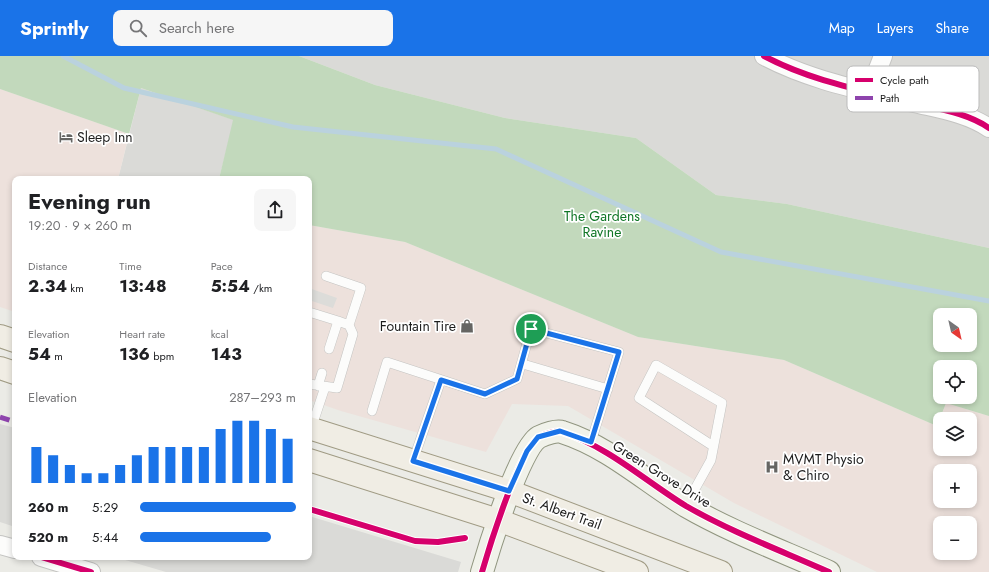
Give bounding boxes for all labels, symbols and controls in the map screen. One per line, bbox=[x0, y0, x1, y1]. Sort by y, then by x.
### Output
search box bbox=[113, 10, 393, 46]
text: Sprintly bbox=[20, 15, 89, 42]
icon: search bbox=[127, 17, 149, 39]
text: Search here bbox=[159, 17, 235, 39]
text: Map bbox=[829, 18, 855, 38]
text: Layers bbox=[877, 18, 913, 38]
text: Share bbox=[935, 18, 969, 38]
legend bbox=[847, 66, 979, 112]
text: Cycle path bbox=[880, 72, 929, 88]
text: Path bbox=[880, 90, 899, 106]
place label: Sleep Inn bbox=[77, 127, 133, 147]
hotel icon: Sleep Inn bbox=[58, 129, 74, 145]
text: Evening run bbox=[28, 185, 151, 217]
button: share bbox=[254, 189, 296, 231]
park label: The Gardens Ravine bbox=[564, 206, 640, 242]
text: 19:20 · 9 × 260 m bbox=[28, 216, 132, 235]
text: Distance bbox=[28, 258, 67, 274]
text: Time bbox=[119, 258, 142, 274]
text: Pace bbox=[211, 258, 233, 274]
text: 2.34 bbox=[28, 274, 67, 298]
text: 13:48 bbox=[119, 274, 167, 298]
text: 5:54 bbox=[211, 274, 250, 298]
text: km bbox=[67, 280, 84, 296]
text: /km bbox=[250, 280, 272, 296]
north arrow bbox=[933, 308, 977, 352]
map controls bbox=[933, 308, 977, 560]
pin bbox=[514, 312, 548, 346]
place label: Fountain Tire bbox=[380, 316, 456, 336]
shop icon: Fountain Tire bbox=[459, 318, 475, 334]
icon: arrive bbox=[520, 318, 542, 340]
text: Elevation bbox=[28, 326, 70, 342]
text: Heart rate bbox=[119, 326, 165, 342]
text: kcal bbox=[211, 326, 228, 342]
text: 54 bbox=[28, 342, 51, 366]
text: 136 bbox=[119, 342, 150, 366]
text: 143 bbox=[211, 342, 242, 366]
text: m bbox=[51, 348, 63, 364]
text: bpm bbox=[150, 348, 174, 364]
button: locate bbox=[933, 360, 977, 404]
text: Elevation bbox=[28, 388, 77, 407]
text: 287–293 m bbox=[229, 388, 296, 407]
button: layers bbox=[933, 412, 977, 456]
street label: Green Grove Drive bbox=[609, 436, 715, 512]
place label: MVMT Physio & Chiro bbox=[783, 449, 864, 485]
hospital icon: MVMT Physio & Chiro bbox=[764, 459, 780, 475]
button: + bbox=[933, 464, 977, 508]
street label: St. Albert Trail bbox=[519, 487, 605, 535]
text: 260 m bbox=[28, 498, 68, 517]
text: 5:29 bbox=[92, 498, 118, 517]
button: − bbox=[933, 516, 977, 560]
text: 520 m bbox=[28, 528, 68, 547]
text: 5:44 bbox=[92, 528, 118, 547]

